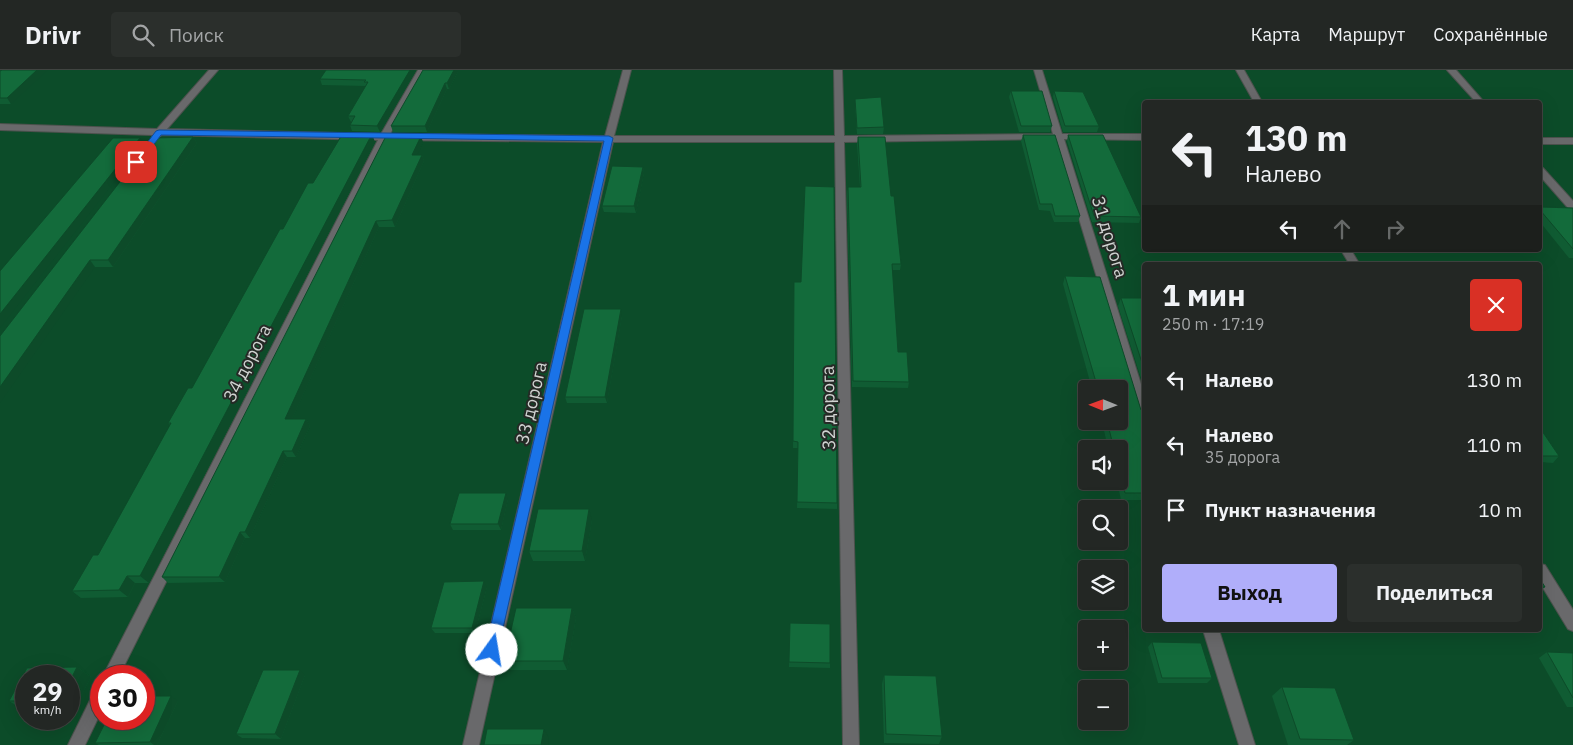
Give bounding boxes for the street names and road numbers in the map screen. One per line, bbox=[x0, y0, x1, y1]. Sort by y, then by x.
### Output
street label: 31 дорога bbox=[1087, 193, 1133, 281]
street label: 34 дорога bbox=[218, 320, 277, 406]
street label: 33 дорога bbox=[510, 359, 552, 447]
street label: 32 дорога bbox=[816, 365, 840, 450]

